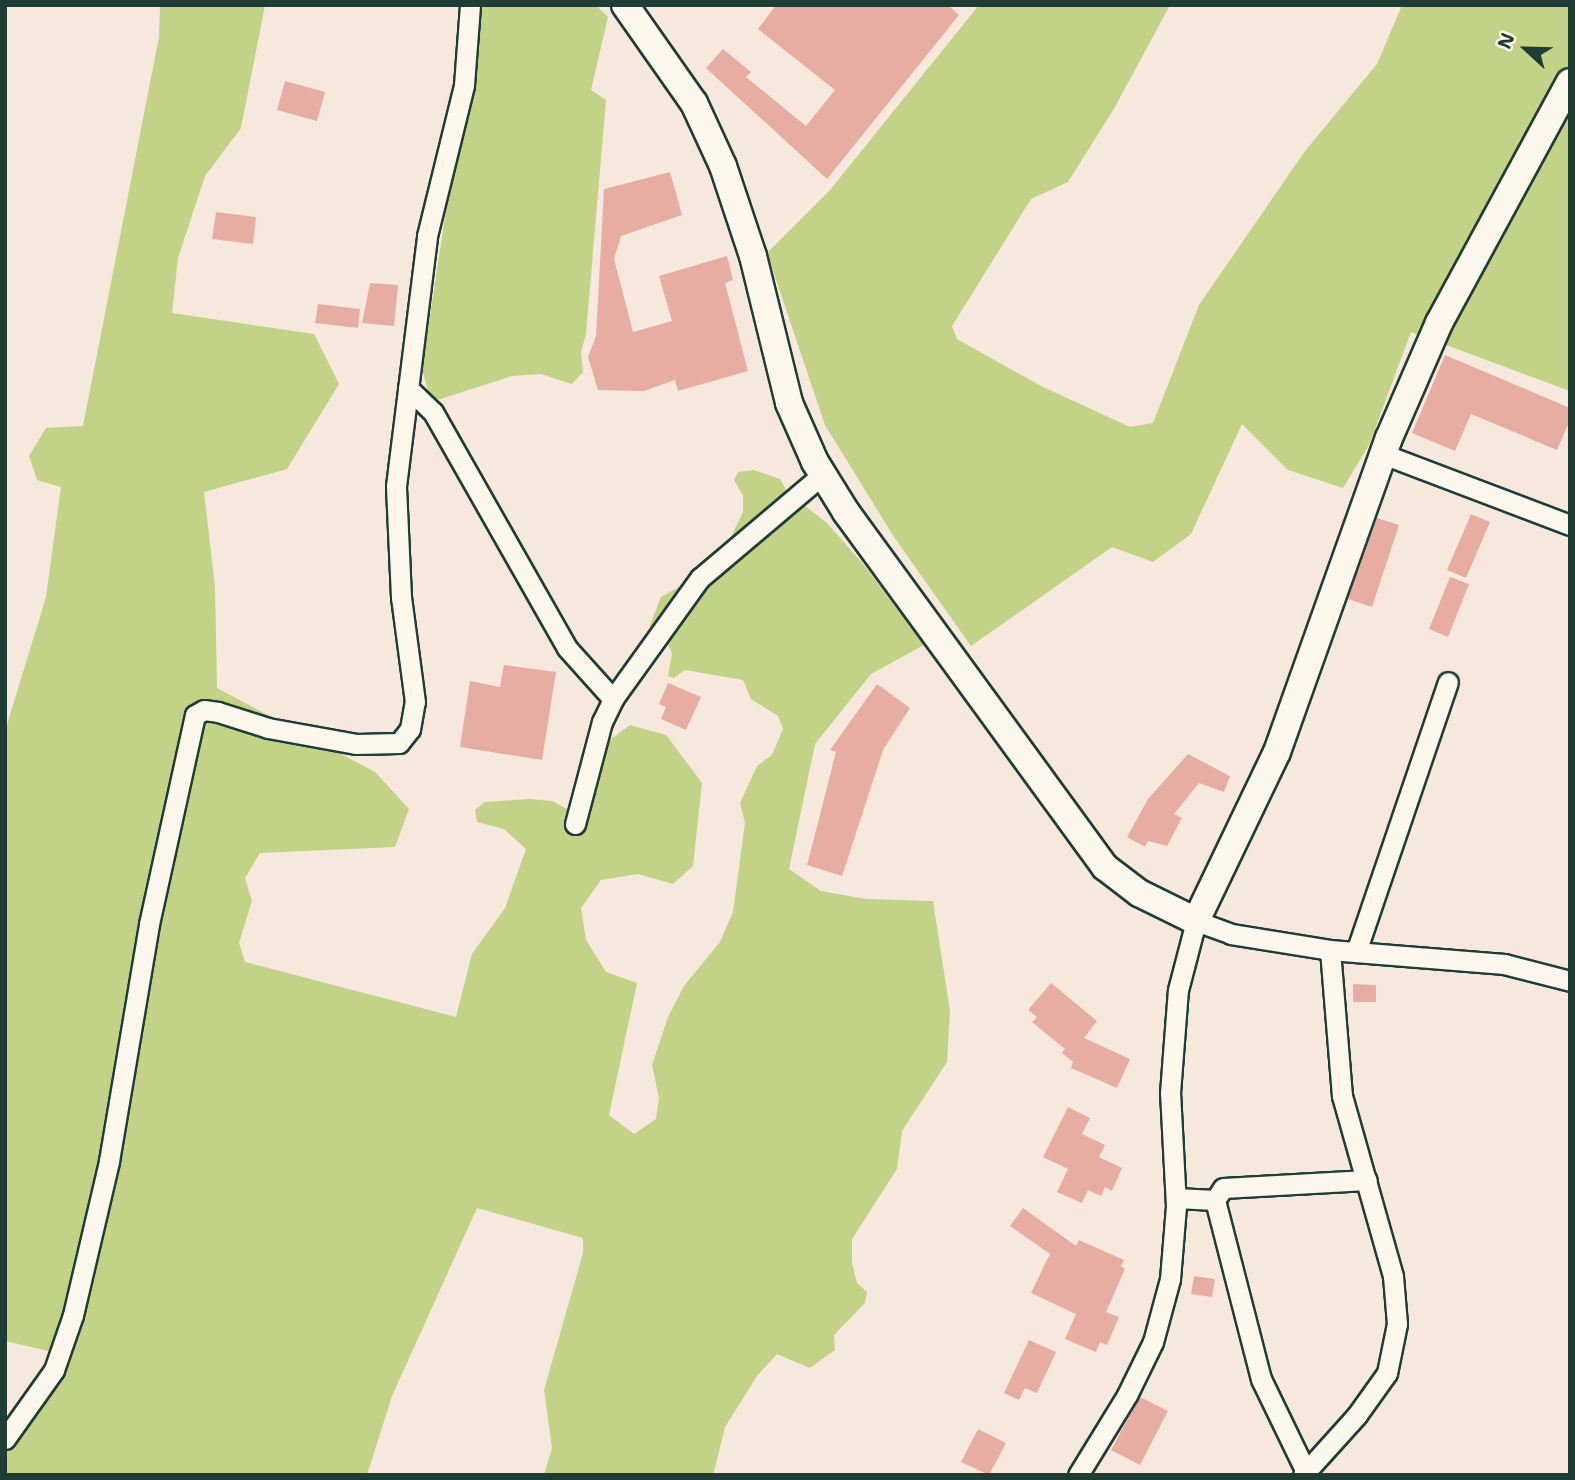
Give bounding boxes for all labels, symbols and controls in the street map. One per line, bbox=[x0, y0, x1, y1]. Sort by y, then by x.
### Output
north arrow bbox=[1491, 14, 1561, 84]
text: N bbox=[1492, 29, 1520, 53]

